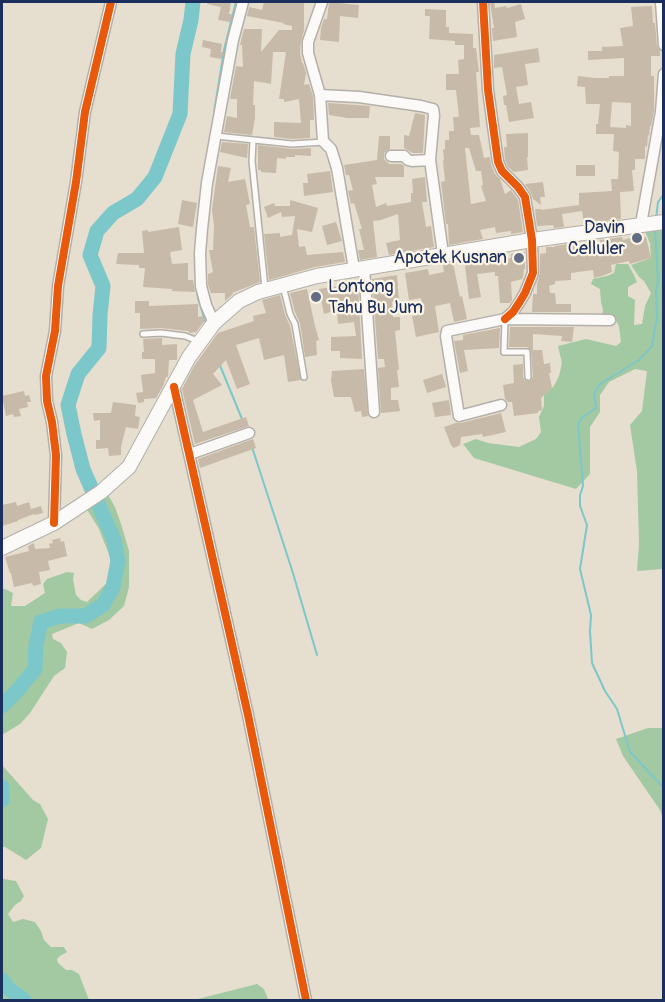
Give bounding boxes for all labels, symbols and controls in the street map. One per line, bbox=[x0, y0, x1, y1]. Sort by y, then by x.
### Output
place label: Davin Celluler bbox=[568, 217, 625, 260]
marker: Davin Celluler bbox=[630, 231, 644, 245]
place label: Apotek Kusnan bbox=[393, 247, 507, 269]
marker: Apotek Kusnan bbox=[512, 251, 526, 265]
place label: Lontong Tahu Bu Jum bbox=[328, 276, 423, 318]
marker: Lontong Tahu Bu Jum bbox=[309, 290, 323, 304]

